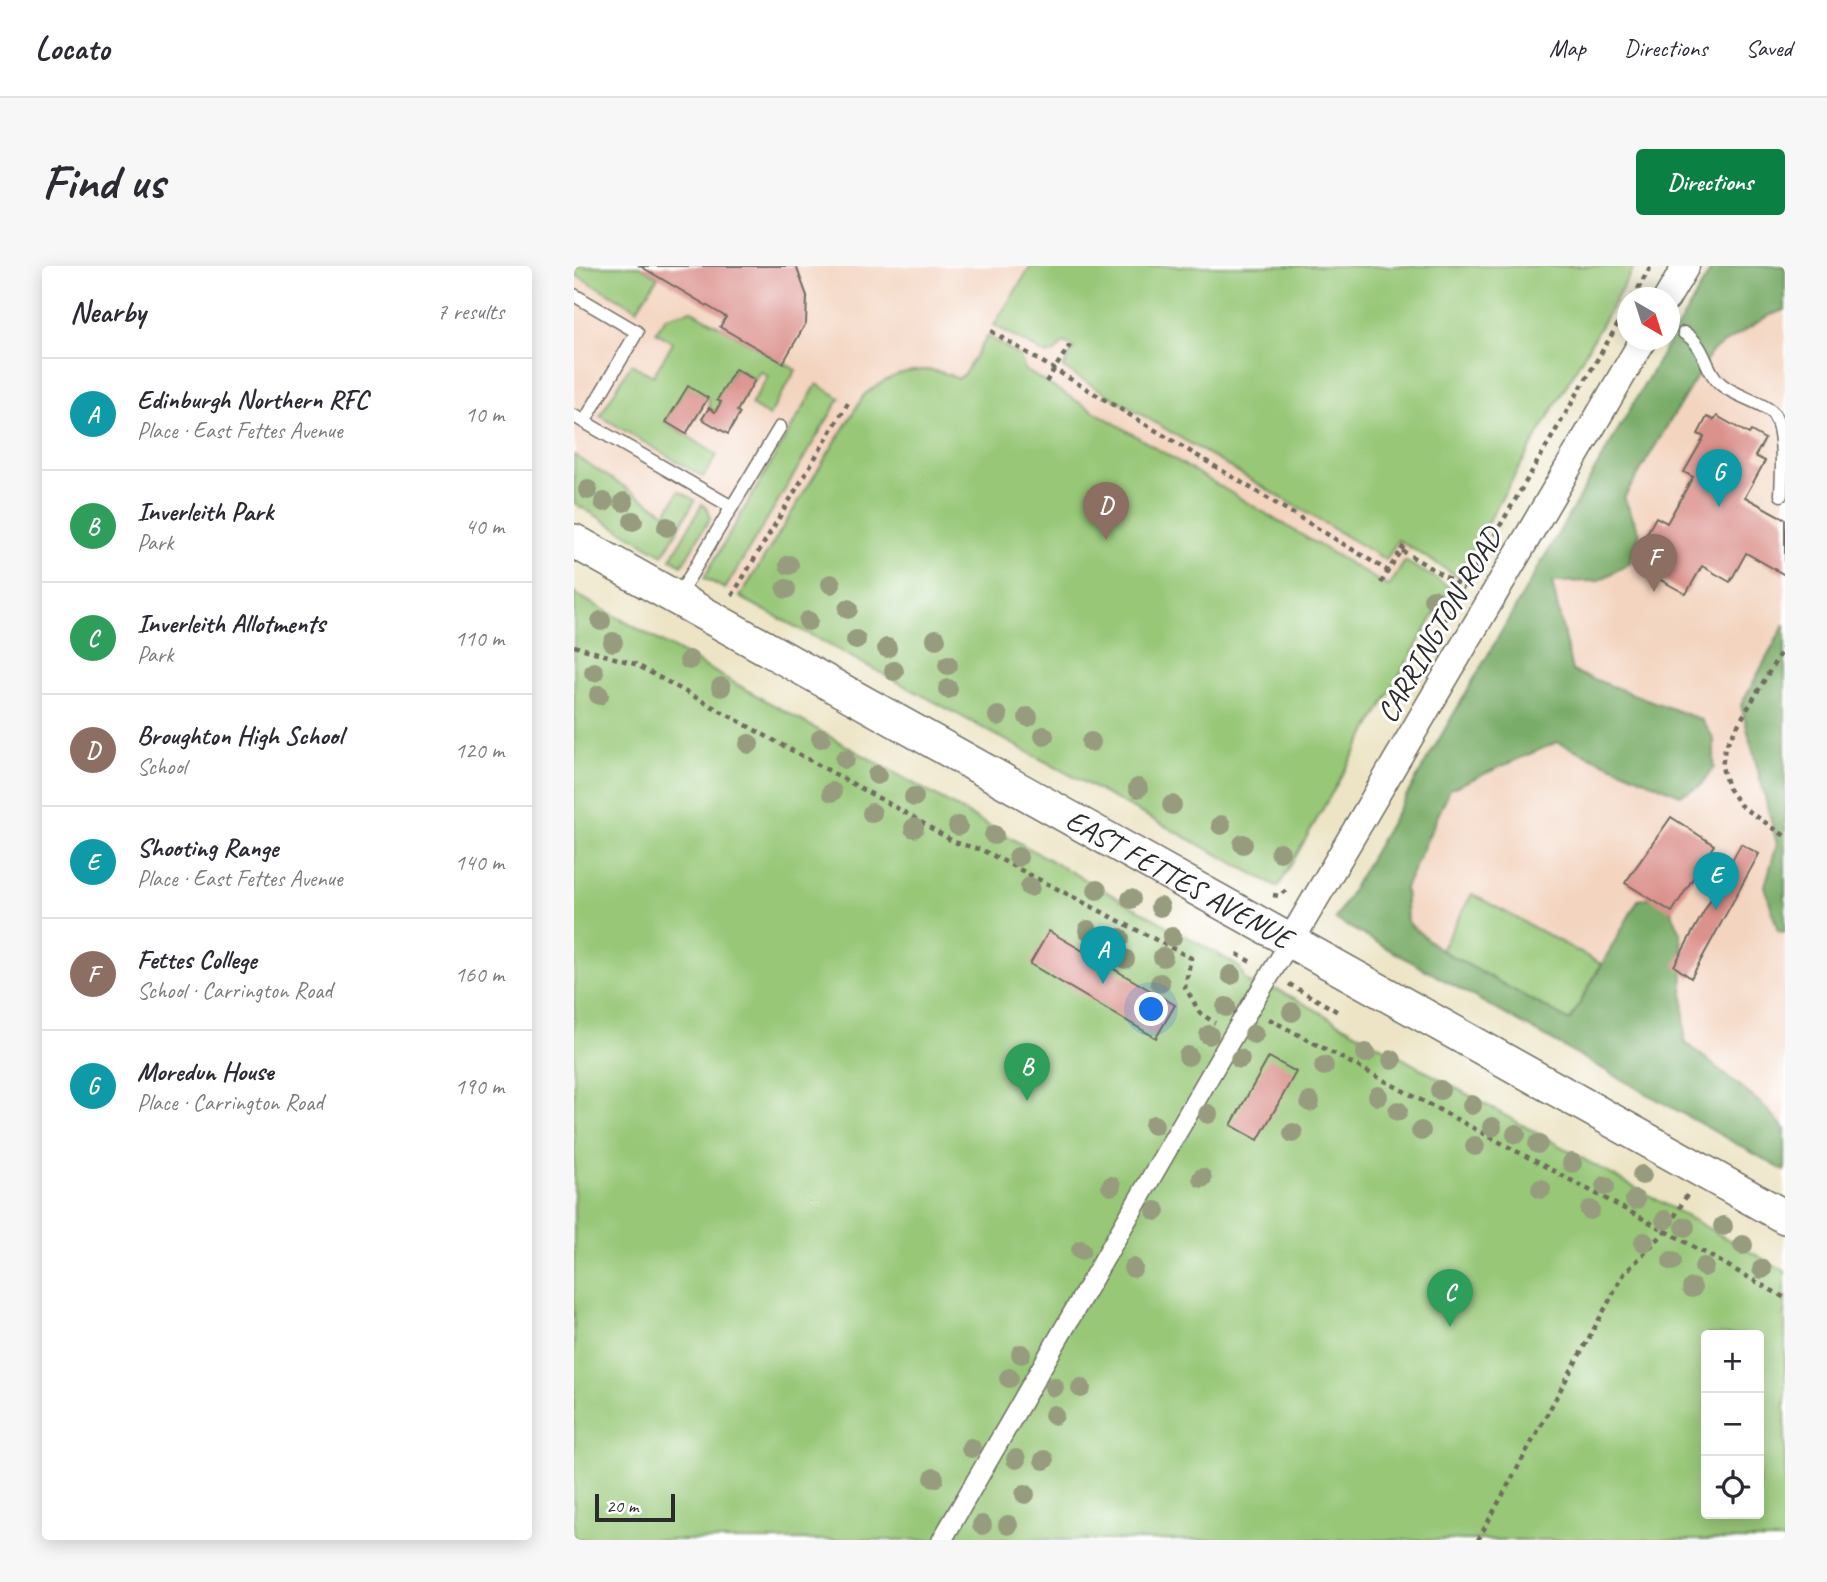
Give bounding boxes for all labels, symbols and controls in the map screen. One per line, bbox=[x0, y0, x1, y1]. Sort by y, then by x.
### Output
text: Locato bbox=[35, 27, 109, 69]
text: Map bbox=[1549, 33, 1586, 63]
text: Directions bbox=[1624, 33, 1707, 63]
text: Saved bbox=[1745, 33, 1792, 63]
button: Directions bbox=[1636, 149, 1785, 215]
text: Find us bbox=[42, 151, 164, 213]
north arrow bbox=[1617, 287, 1680, 350]
text: Nearby bbox=[70, 293, 146, 331]
text: 7 results bbox=[437, 297, 504, 326]
text: Edinburgh Northern RFC bbox=[137, 383, 368, 416]
text: A bbox=[87, 400, 99, 429]
text: 10 m bbox=[465, 400, 504, 429]
text: Place · East Fettes Avenue bbox=[137, 416, 343, 445]
pin: G bbox=[1696, 449, 1742, 507]
pin: D bbox=[1083, 482, 1129, 540]
text: Inverleith Park bbox=[137, 495, 273, 528]
text: B bbox=[87, 512, 99, 541]
text: 40 m bbox=[465, 512, 504, 541]
street label: CARRINGTON ROAD bbox=[1368, 518, 1512, 729]
text: Park bbox=[137, 528, 173, 557]
pin: F bbox=[1631, 534, 1677, 592]
text: Inverleith Allotments bbox=[137, 607, 325, 640]
text: C bbox=[88, 624, 98, 653]
text: 110 m bbox=[455, 624, 504, 653]
text: Park bbox=[137, 640, 173, 669]
text: Broughton High School bbox=[137, 719, 343, 752]
text: D bbox=[86, 736, 100, 765]
text: 120 m bbox=[455, 736, 504, 765]
text: School bbox=[137, 752, 186, 781]
street label: EAST FETTES AVENUE bbox=[1061, 804, 1297, 956]
text: Shooting Range bbox=[137, 831, 278, 864]
text: E bbox=[87, 848, 99, 877]
text: 140 m bbox=[455, 848, 504, 877]
pin: E bbox=[1693, 852, 1739, 910]
text: Place · East Fettes Avenue bbox=[137, 864, 343, 893]
pin: A bbox=[1080, 926, 1126, 984]
text: Fettes College bbox=[137, 943, 257, 976]
text: F bbox=[88, 960, 98, 989]
text: 160 m bbox=[455, 960, 504, 989]
text: School · Carrington Road bbox=[137, 976, 332, 1005]
your location bbox=[1134, 992, 1168, 1026]
pin: B bbox=[1004, 1043, 1050, 1101]
text: Moredun House bbox=[137, 1055, 273, 1088]
text: G bbox=[87, 1072, 99, 1101]
text: 190 m bbox=[455, 1072, 504, 1101]
text: Place · Carrington Road bbox=[137, 1088, 323, 1117]
pin: C bbox=[1427, 1269, 1473, 1327]
map controls bbox=[1701, 1330, 1764, 1519]
button: + bbox=[1701, 1330, 1764, 1393]
button: − bbox=[1701, 1393, 1764, 1456]
button: locate bbox=[1701, 1456, 1764, 1519]
scale bar bbox=[595, 1491, 676, 1523]
text: 20 m bbox=[606, 1494, 638, 1518]

